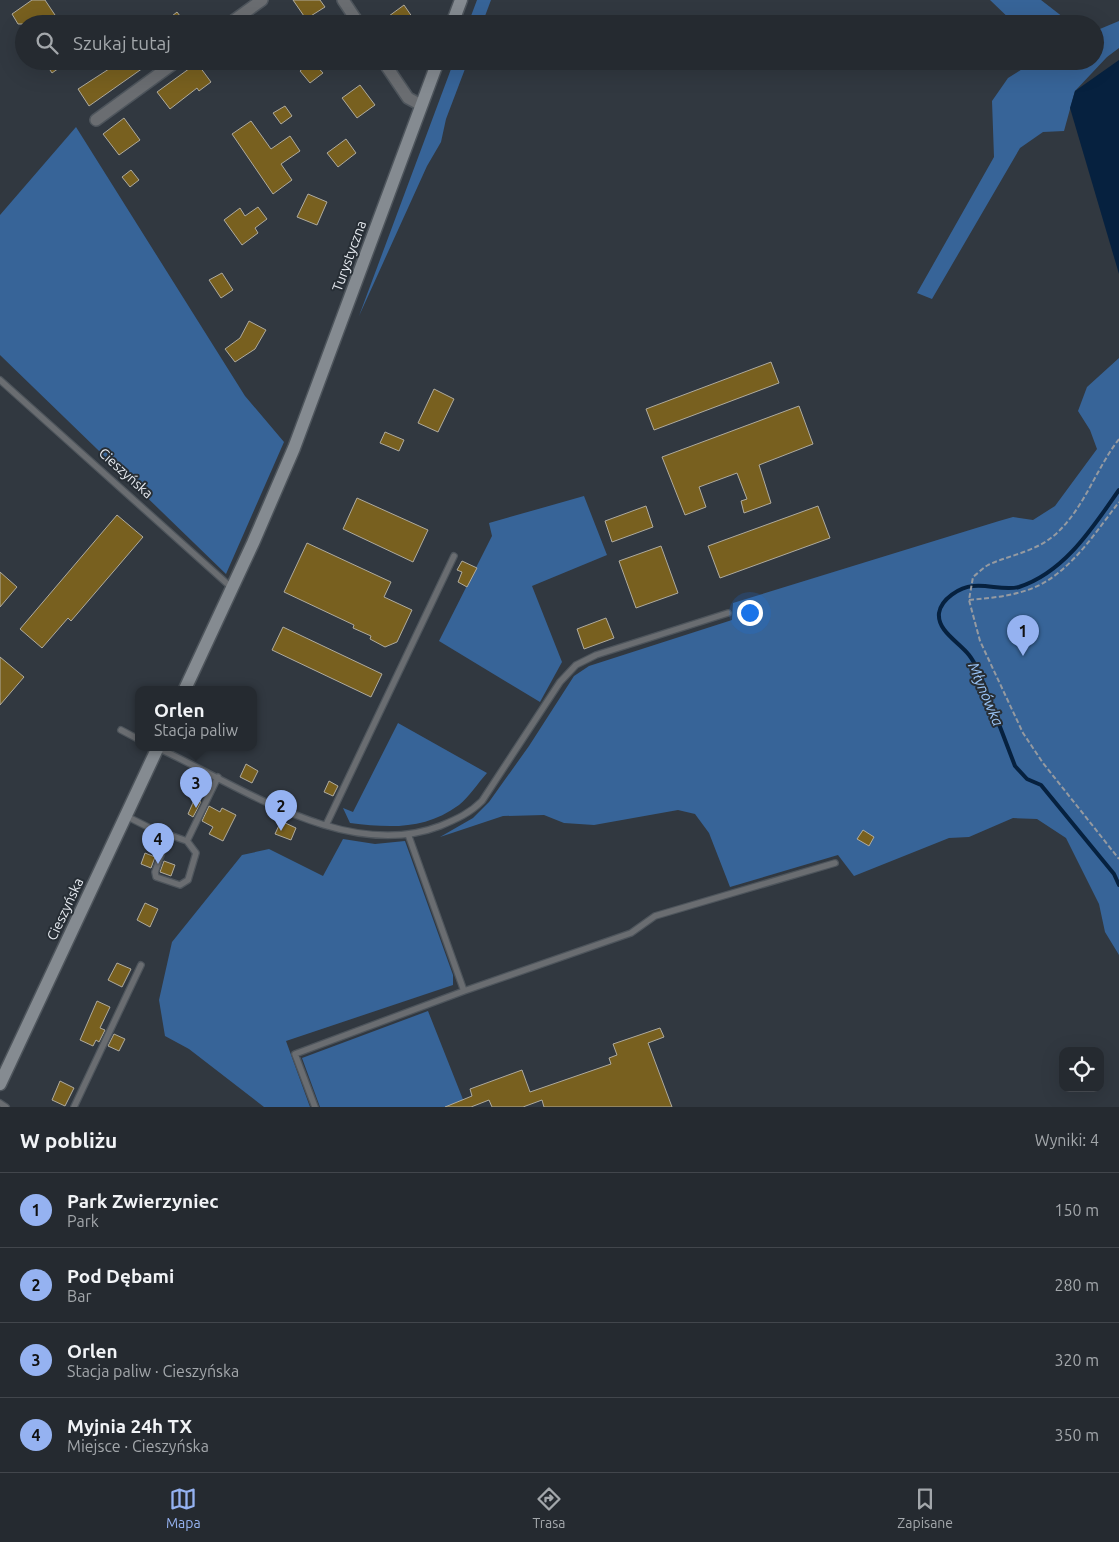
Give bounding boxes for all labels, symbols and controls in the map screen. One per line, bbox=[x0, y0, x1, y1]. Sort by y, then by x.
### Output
search box bbox=[15, 15, 1104, 70]
icon: search bbox=[33, 29, 61, 57]
text: Szukaj tutaj bbox=[73, 32, 171, 54]
street label: Turystyczna bbox=[329, 218, 369, 294]
street label: Cieszyńska bbox=[96, 445, 156, 501]
your location bbox=[737, 600, 763, 626]
pin: 1 bbox=[1007, 615, 1039, 656]
water label: Młynówka bbox=[965, 660, 1007, 728]
popup bbox=[135, 686, 257, 751]
text: Orlen bbox=[154, 699, 205, 721]
text: Stacja paliw bbox=[154, 721, 238, 739]
pin: 3 bbox=[180, 767, 212, 808]
pin: 2 bbox=[265, 790, 297, 831]
pin: 4 bbox=[142, 823, 174, 864]
street label: Cieszyńska bbox=[44, 875, 86, 943]
map controls bbox=[1059, 1047, 1104, 1092]
button: locate bbox=[1059, 1047, 1104, 1092]
text: W pobliżu bbox=[20, 1128, 117, 1152]
text: Wyniki: 4 bbox=[1035, 1131, 1099, 1149]
text: Park Zwierzyniec bbox=[67, 1190, 219, 1212]
text: 1 bbox=[31, 1201, 41, 1219]
text: 150 m bbox=[1054, 1201, 1099, 1219]
text: Park bbox=[67, 1212, 99, 1230]
text: Pod Dębami bbox=[67, 1265, 174, 1287]
text: 2 bbox=[31, 1276, 41, 1294]
text: 280 m bbox=[1054, 1276, 1099, 1294]
text: Bar bbox=[67, 1287, 91, 1305]
text: Orlen bbox=[67, 1340, 118, 1362]
text: 3 bbox=[31, 1351, 41, 1369]
text: 320 m bbox=[1054, 1351, 1099, 1369]
text: Stacja paliw · Cieszyńska bbox=[67, 1362, 239, 1380]
text: Myjnia 24h TX bbox=[67, 1415, 192, 1437]
text: 4 bbox=[31, 1426, 41, 1444]
text: 350 m bbox=[1054, 1426, 1099, 1444]
text: Miejsce · Cieszyńska bbox=[67, 1437, 209, 1455]
tab: Mapa bbox=[166, 1485, 201, 1531]
tab: Trasa bbox=[532, 1485, 566, 1531]
tab: Zapisane bbox=[897, 1485, 953, 1531]

